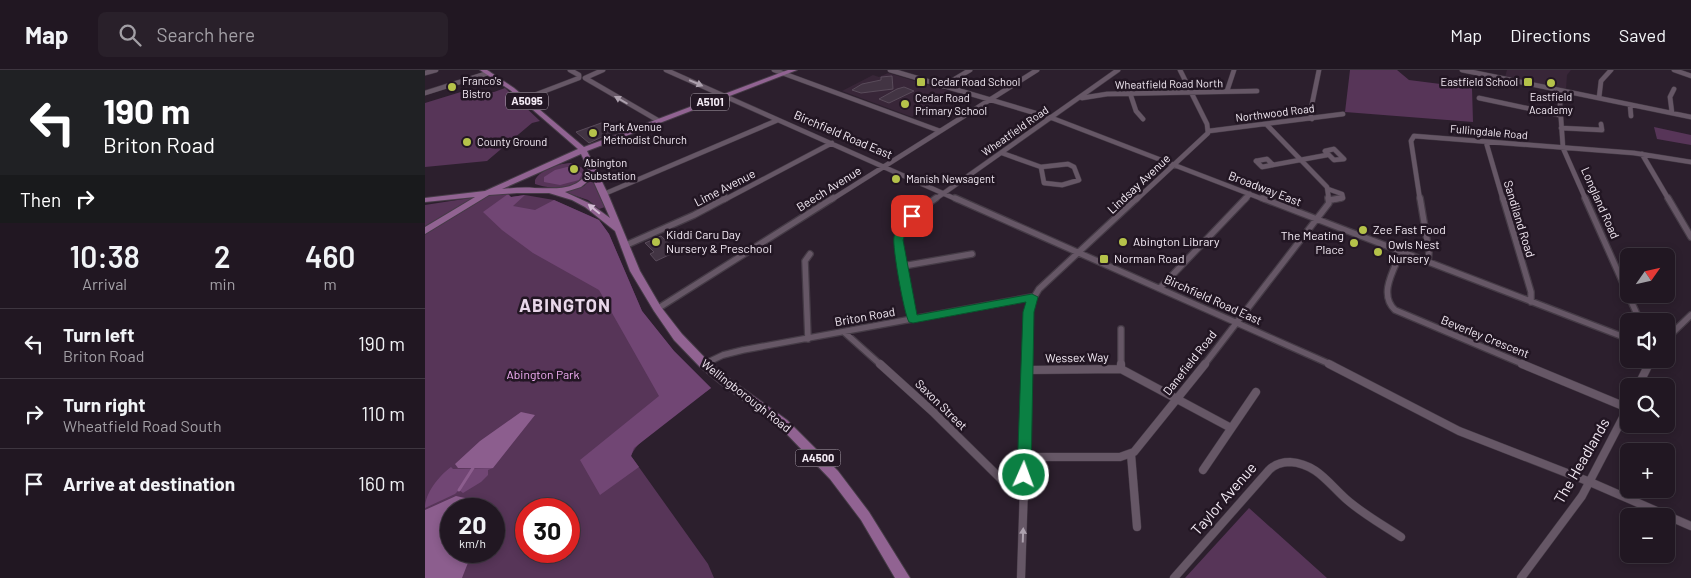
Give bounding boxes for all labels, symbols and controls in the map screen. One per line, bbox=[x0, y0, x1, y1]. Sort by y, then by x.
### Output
search box bbox=[98, 12, 448, 57]
text: Map bbox=[25, 20, 68, 49]
icon: search bbox=[116, 21, 144, 49]
text: Search here bbox=[156, 23, 255, 46]
text: Map bbox=[1450, 24, 1482, 46]
text: Directions bbox=[1510, 24, 1591, 46]
text: Saved bbox=[1619, 24, 1666, 46]
place label: Franco's Bistro bbox=[462, 74, 502, 100]
place label: Cedar Road School bbox=[931, 75, 1020, 88]
place label: Eastfield School bbox=[1441, 75, 1518, 88]
marker: Cedar Road School bbox=[915, 76, 927, 88]
street label: Wheatfield Road North bbox=[1115, 76, 1223, 91]
marker: Eastfield School bbox=[1522, 76, 1534, 88]
marker: Eastfield Academy bbox=[1545, 77, 1557, 89]
one-way arrow bbox=[688, 79, 703, 87]
marker: Franco's Bistro bbox=[446, 81, 458, 93]
text: 190 m bbox=[103, 89, 190, 131]
icon: left bbox=[20, 90, 85, 155]
place label: Eastfield Academy bbox=[1529, 90, 1573, 116]
place label: Cedar Road Primary School bbox=[915, 91, 987, 117]
road number: A5095 bbox=[506, 92, 548, 110]
road number: A5101 bbox=[691, 94, 729, 111]
one-way arrow bbox=[615, 95, 628, 104]
marker: Cedar Road Primary School bbox=[899, 98, 911, 110]
street label: Northwood Road bbox=[1235, 101, 1315, 124]
street label: Wheatfield Road bbox=[979, 103, 1051, 158]
street label: Birchfield Road East bbox=[792, 107, 895, 161]
place label: Park Avenue Methodist Church bbox=[603, 120, 687, 146]
street label: Fullingdale Road bbox=[1450, 122, 1529, 141]
marker: Park Avenue Methodist Church bbox=[587, 127, 599, 139]
text: Briton Road bbox=[103, 131, 215, 157]
place label: County Ground bbox=[477, 135, 547, 148]
marker: County Ground bbox=[461, 136, 473, 148]
street label: Lindsay Avenue bbox=[1104, 151, 1173, 216]
place label: Abington Substation bbox=[584, 156, 636, 182]
marker: Abington Substation bbox=[568, 163, 580, 175]
street label: Beech Avenue bbox=[794, 163, 863, 214]
street label: Longland Road bbox=[1579, 165, 1623, 241]
street label: Lime Avenue bbox=[692, 166, 757, 208]
street label: Broadway East bbox=[1227, 168, 1304, 208]
place label: Manish Newsagent bbox=[906, 172, 995, 185]
marker: Manish Newsagent bbox=[890, 173, 902, 185]
street label: Sandiland Road bbox=[1502, 178, 1538, 259]
icon: right bbox=[71, 185, 99, 213]
text: Then bbox=[20, 188, 61, 211]
pin bbox=[891, 195, 933, 237]
icon: arrive bbox=[898, 202, 926, 230]
one-way arrow bbox=[588, 204, 601, 215]
place label: Zee Fast Food bbox=[1373, 222, 1446, 236]
marker: Zee Fast Food bbox=[1357, 224, 1369, 236]
place label: Kiddi Caru Day Nursery & Preschool bbox=[666, 227, 772, 255]
place label: The Meating Place bbox=[1281, 228, 1344, 256]
place label: Abington Library bbox=[1133, 234, 1220, 248]
marker: Kiddi Caru Day Nursery & Preschool bbox=[650, 236, 662, 248]
marker: Abington Library bbox=[1117, 236, 1129, 248]
marker: The Meating Place bbox=[1348, 237, 1360, 249]
place label: Owls Nest Nursery bbox=[1388, 237, 1440, 265]
text: 10:38 bbox=[70, 238, 140, 274]
text: 2 bbox=[214, 238, 231, 274]
text: 460 bbox=[305, 238, 355, 274]
marker: Owls Nest Nursery bbox=[1372, 246, 1384, 258]
north arrow bbox=[1620, 248, 1675, 302]
map controls bbox=[1620, 248, 1675, 563]
place label: Norman Road bbox=[1114, 251, 1184, 265]
marker: Norman Road bbox=[1098, 253, 1110, 265]
street label: Birchfield Road East bbox=[1162, 271, 1264, 327]
text: Arrival bbox=[82, 274, 127, 293]
text: min bbox=[209, 274, 235, 293]
text: m bbox=[324, 274, 337, 293]
district label: ABINGTON bbox=[519, 294, 611, 316]
street label: Briton Road bbox=[834, 304, 896, 328]
street label: Beverley Crescent bbox=[1439, 312, 1532, 360]
button: sound bbox=[1620, 313, 1675, 368]
text: Turn left bbox=[63, 323, 134, 346]
street label: Danefield Road bbox=[1160, 327, 1219, 398]
icon: left bbox=[20, 330, 48, 358]
text: 190 m bbox=[358, 332, 405, 355]
text: Briton Road bbox=[63, 346, 144, 365]
street label: Wessex Way bbox=[1045, 349, 1109, 365]
street label: Wellingborough Road bbox=[699, 356, 794, 435]
park label: Abington Park bbox=[507, 367, 579, 381]
street label: Saxon Street bbox=[913, 376, 971, 433]
button: search bbox=[1620, 378, 1675, 433]
text: Turn right bbox=[63, 393, 145, 416]
icon: right bbox=[20, 400, 48, 428]
text: 110 m bbox=[361, 402, 405, 425]
street label: The Headlands bbox=[1549, 415, 1613, 506]
text: Wheatfield Road South bbox=[63, 416, 222, 435]
button: + bbox=[1620, 443, 1675, 498]
position arrow bbox=[997, 448, 1049, 500]
road number: A4500 bbox=[795, 449, 841, 466]
street label: Taylor Avenue bbox=[1187, 458, 1260, 538]
icon: arrive bbox=[20, 470, 48, 498]
text: Arrive at destination bbox=[63, 472, 235, 495]
text: 160 m bbox=[358, 472, 405, 495]
speed limit sign: 30 bbox=[515, 498, 580, 563]
button: − bbox=[1620, 508, 1675, 563]
text: 20 bbox=[458, 509, 487, 539]
one-way arrow bbox=[1019, 527, 1027, 543]
text: km/h bbox=[459, 536, 486, 550]

